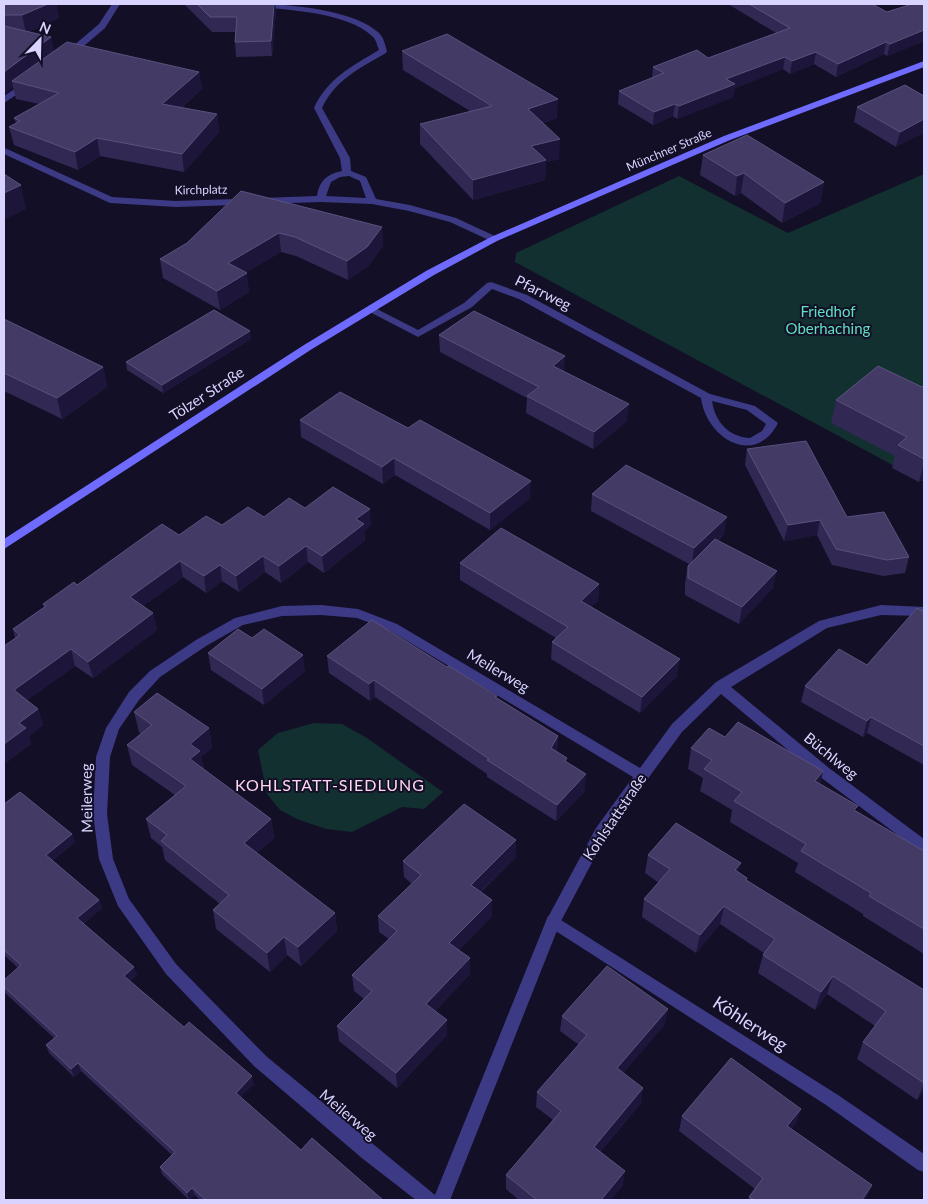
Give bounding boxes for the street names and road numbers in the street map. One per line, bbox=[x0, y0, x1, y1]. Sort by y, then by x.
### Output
street label: Münchner Straße bbox=[624, 125, 714, 174]
street label: Kirchplatz bbox=[175, 182, 228, 197]
street label: Pfarrweg bbox=[513, 271, 575, 313]
street label: Tölzer Straße bbox=[166, 362, 247, 424]
street label: Meilerweg bbox=[464, 645, 533, 696]
street label: Büchlweg bbox=[801, 728, 862, 783]
street label: Meilerweg bbox=[76, 763, 96, 833]
street label: Kohlstattstraße bbox=[579, 770, 650, 863]
street label: Köhlerweg bbox=[709, 991, 792, 1055]
street label: Meilerweg bbox=[316, 1085, 381, 1144]

